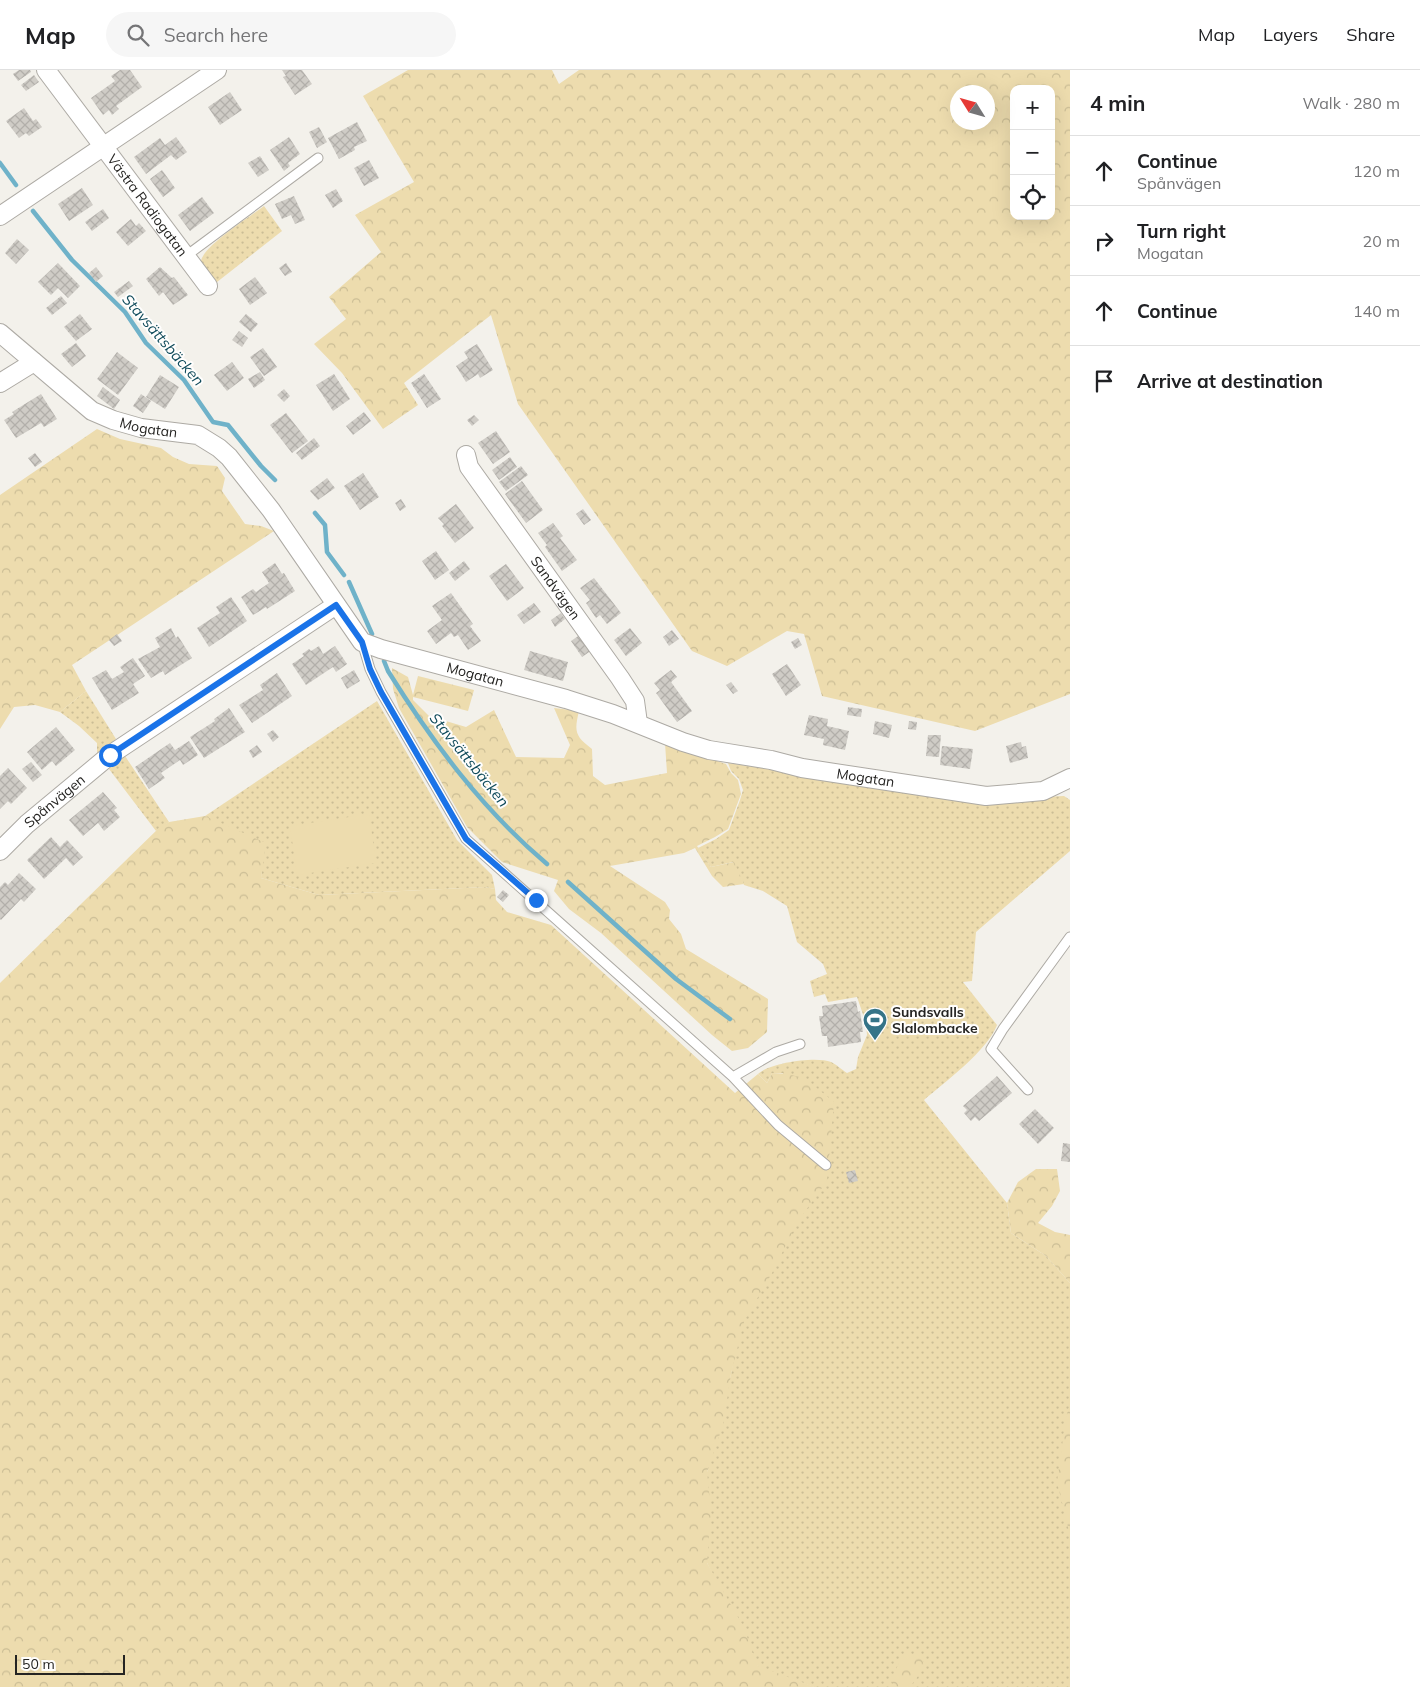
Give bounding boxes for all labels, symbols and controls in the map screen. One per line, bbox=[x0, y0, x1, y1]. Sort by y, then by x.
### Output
search box bbox=[106, 12, 456, 57]
text: Map bbox=[25, 20, 76, 50]
icon: search bbox=[124, 21, 152, 49]
text: Search here bbox=[164, 23, 268, 47]
text: Map bbox=[1198, 23, 1235, 46]
text: Layers bbox=[1263, 23, 1318, 46]
text: Share bbox=[1346, 23, 1395, 46]
north arrow bbox=[950, 85, 995, 130]
map controls bbox=[1010, 85, 1055, 220]
button: + bbox=[1010, 85, 1055, 130]
text: 4 min bbox=[1090, 90, 1145, 116]
text: Walk · 280 m bbox=[1302, 93, 1400, 113]
button: − bbox=[1010, 130, 1055, 175]
text: Continue bbox=[1137, 149, 1217, 173]
street label: Västra Radiogatan bbox=[103, 150, 192, 260]
icon: ahead bbox=[1090, 157, 1118, 185]
text: 120 m bbox=[1353, 161, 1400, 181]
text: Spånvägen bbox=[1137, 173, 1221, 193]
button: locate bbox=[1010, 175, 1055, 220]
text: Turn right bbox=[1137, 219, 1226, 243]
icon: right bbox=[1090, 227, 1118, 255]
text: 20 m bbox=[1363, 231, 1400, 251]
text: Mogatan bbox=[1137, 243, 1204, 263]
water label: Stavsättsbäcken bbox=[118, 290, 209, 390]
icon: ahead bbox=[1090, 297, 1118, 325]
text: Continue bbox=[1137, 299, 1217, 323]
text: 140 m bbox=[1353, 301, 1400, 321]
icon: arrive bbox=[1090, 367, 1118, 395]
text: Arrive at destination bbox=[1137, 369, 1323, 393]
street label: Mogatan bbox=[118, 413, 178, 441]
street label: Sandvägen bbox=[527, 553, 584, 623]
street label: Mogatan bbox=[445, 658, 506, 691]
water label: Stavsättsbäcken bbox=[426, 709, 513, 811]
route start bbox=[99, 744, 122, 767]
street label: Mogatan bbox=[835, 764, 896, 791]
street label: Spånvägen bbox=[20, 771, 89, 832]
route end bbox=[525, 889, 548, 912]
place label: Sundsvalls Slalombacke bbox=[892, 1003, 978, 1037]
sports icon: Sundsvalls Slalombacke bbox=[862, 1007, 888, 1041]
scale bar bbox=[15, 1652, 125, 1675]
text: 50 m bbox=[22, 1655, 55, 1673]

